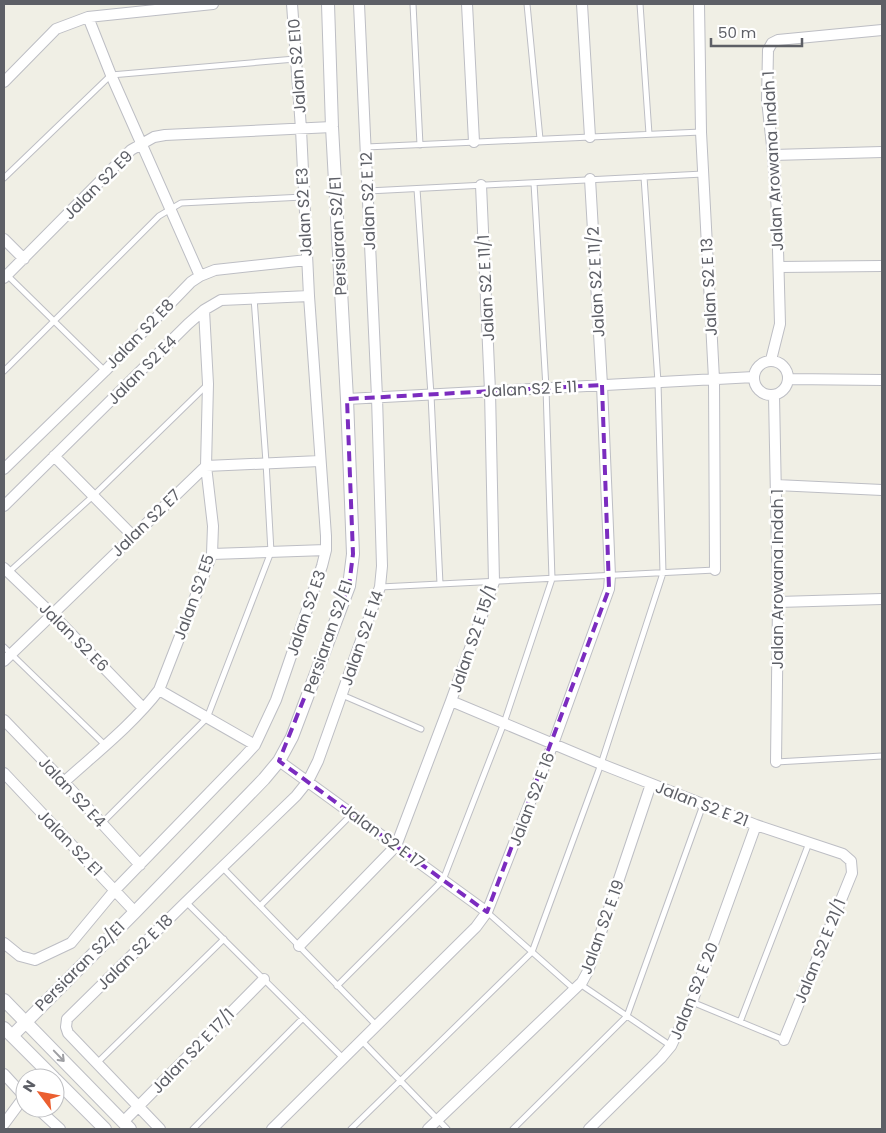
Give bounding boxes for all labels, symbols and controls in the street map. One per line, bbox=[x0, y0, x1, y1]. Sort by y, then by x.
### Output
scale bar bbox=[711, 15, 802, 47]
street label: Jalan S2 E10 bbox=[282, 18, 312, 114]
text: 50 m bbox=[718, 22, 756, 43]
street label: Jalan Arowana Indah 1 bbox=[757, 70, 789, 252]
street label: Jalan S2 E9 bbox=[58, 145, 138, 225]
street label: Jalan S2 E 12 bbox=[355, 152, 381, 250]
street label: Jalan S2 E3 bbox=[290, 167, 318, 257]
street label: Persiaran S2/E1 bbox=[323, 176, 353, 296]
street label: Jalan S2 E 11/2 bbox=[582, 226, 610, 338]
street label: Jalan S2 E 11/1 bbox=[472, 234, 500, 342]
street label: Jalan S2 E 13 bbox=[695, 237, 723, 337]
street label: Jalan S2 E8 bbox=[101, 294, 179, 374]
street label: Jalan S2 E4 bbox=[102, 330, 182, 410]
street label: Jalan S2 E 11 bbox=[482, 375, 578, 403]
street label: Jalan S2 E7 bbox=[106, 484, 186, 562]
street label: Jalan Arowana Indah 1 bbox=[766, 489, 789, 669]
street label: Jalan S2 E5 bbox=[168, 551, 220, 643]
street label: Jalan S2 E3 bbox=[281, 567, 331, 659]
street label: Persiaran S2/E1 bbox=[298, 577, 358, 697]
street label: Jalan S2 E 15/1 bbox=[444, 582, 502, 696]
street label: Jalan S2 E 14 bbox=[335, 587, 389, 689]
street label: Jalan S2 E6 bbox=[34, 597, 114, 677]
street label: Jalan S2 E 16 bbox=[503, 749, 561, 849]
street label: Jalan S2 E4 bbox=[33, 751, 111, 833]
street label: Jalan S2 E 21 bbox=[652, 776, 752, 832]
street label: Jalan S2 E 17 bbox=[337, 798, 430, 874]
street label: Jalan S2 E1 bbox=[32, 805, 108, 881]
street label: Jalan S2 E 19 bbox=[574, 877, 630, 977]
street label: Jalan S2 E 21/1 bbox=[789, 895, 851, 1007]
street label: Jalan S2 E 18 bbox=[92, 909, 178, 995]
street label: Persiaran S2/E1 bbox=[30, 916, 130, 1016]
street label: Jalan S2 E 20 bbox=[664, 939, 724, 1043]
street label: Jalan S2 E 17/1 bbox=[146, 1003, 240, 1099]
one-way arrow bbox=[52, 1050, 64, 1062]
north arrow bbox=[15, 1068, 65, 1118]
text: N bbox=[18, 1076, 40, 1096]

